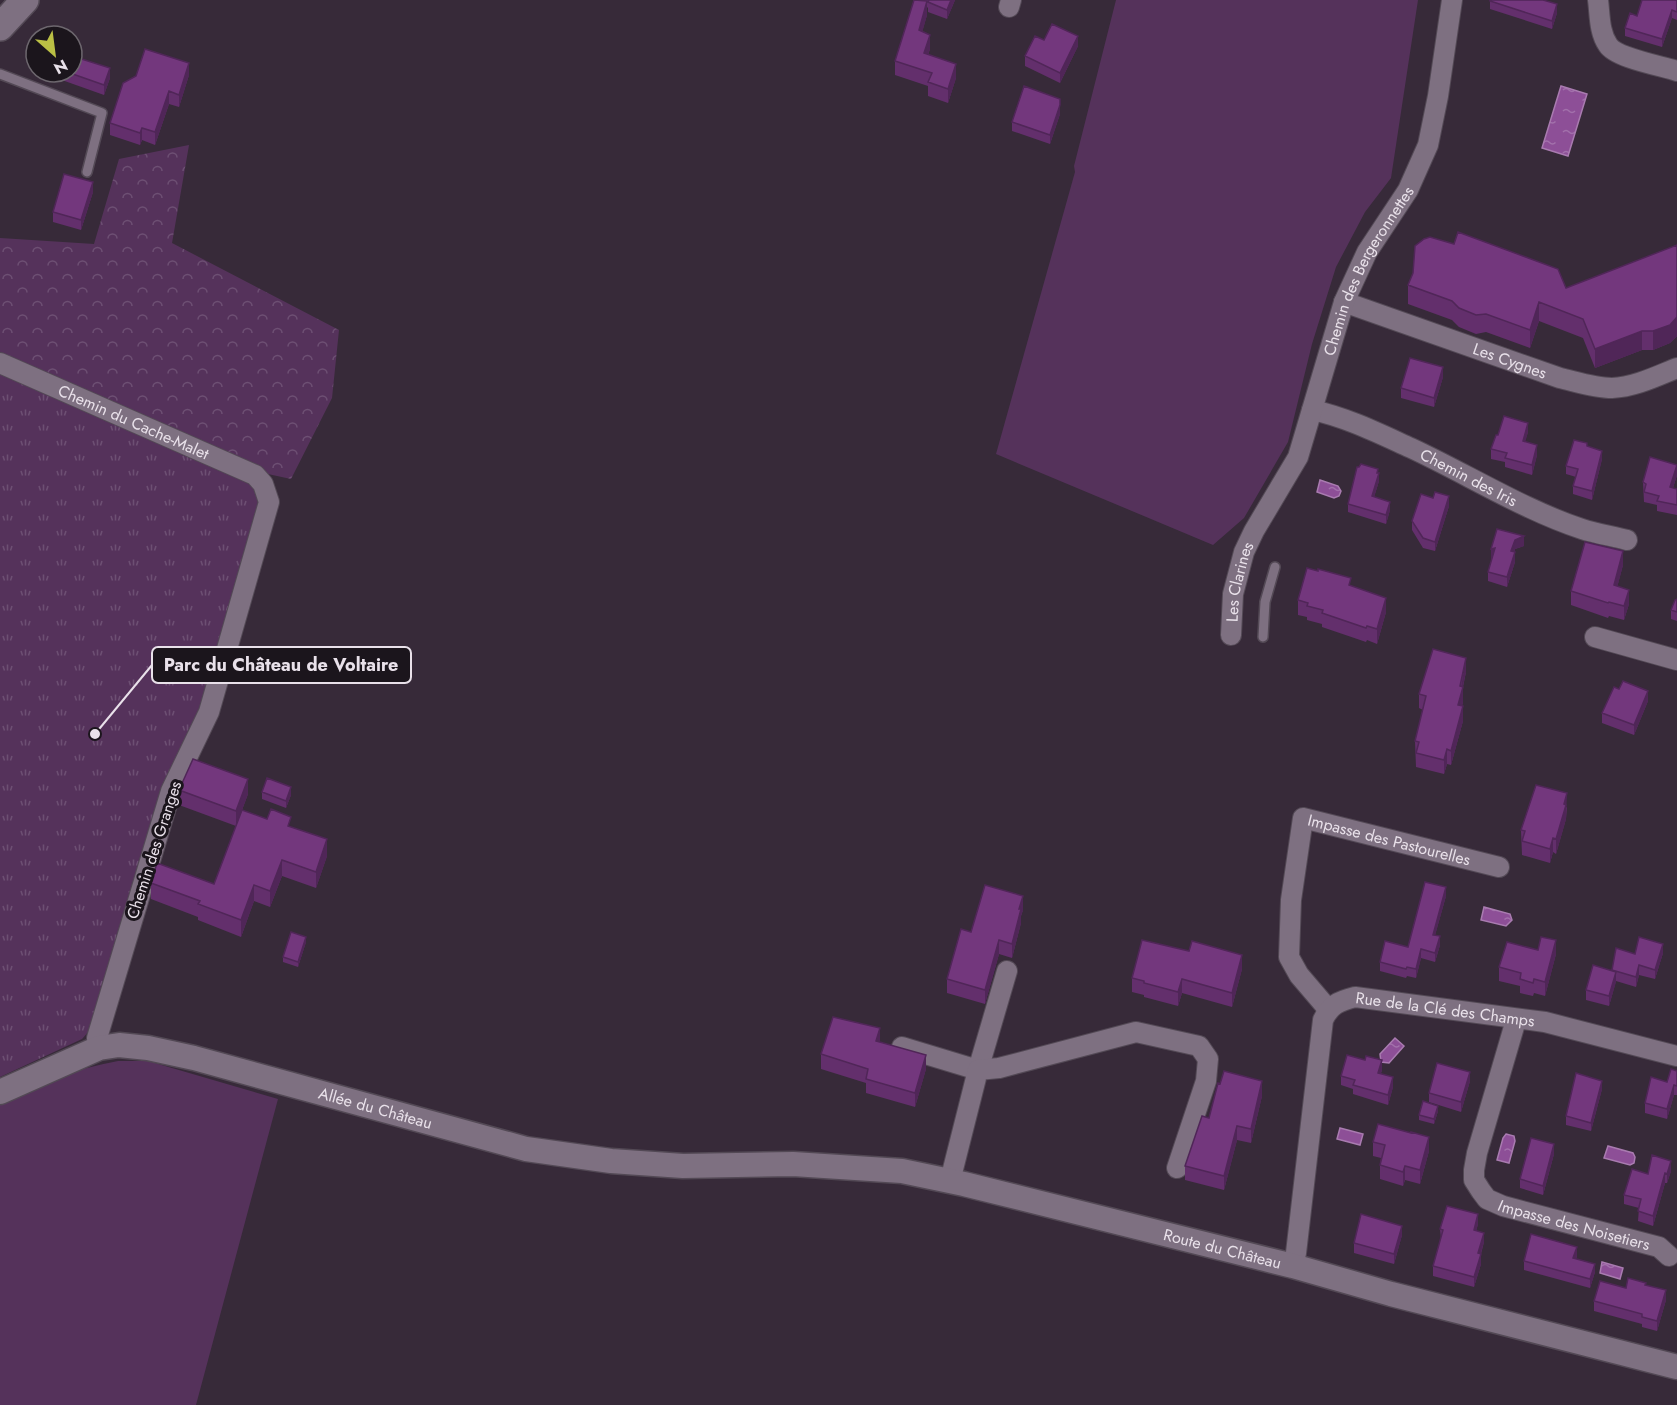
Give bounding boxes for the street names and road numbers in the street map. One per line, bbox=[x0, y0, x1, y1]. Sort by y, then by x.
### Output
street label: Chemin des Bergeronnettes bbox=[1317, 181, 1419, 358]
street label: Les Cygnes bbox=[1470, 337, 1550, 384]
street label: Chemin du Cache-Malet bbox=[55, 378, 213, 465]
street label: Chemin des Iris bbox=[1416, 443, 1521, 512]
street label: Les Clarines bbox=[1220, 538, 1259, 623]
street label: Chemin des Granges bbox=[121, 778, 187, 922]
street label: Impasse des Pastourelles bbox=[1305, 808, 1473, 871]
street label: Rue de la Clé des Champs bbox=[1354, 986, 1536, 1032]
street label: Allée du Château bbox=[316, 1081, 435, 1134]
street label: Impasse des Noisetiers bbox=[1494, 1194, 1653, 1256]
street label: Route du Château bbox=[1161, 1223, 1284, 1274]

